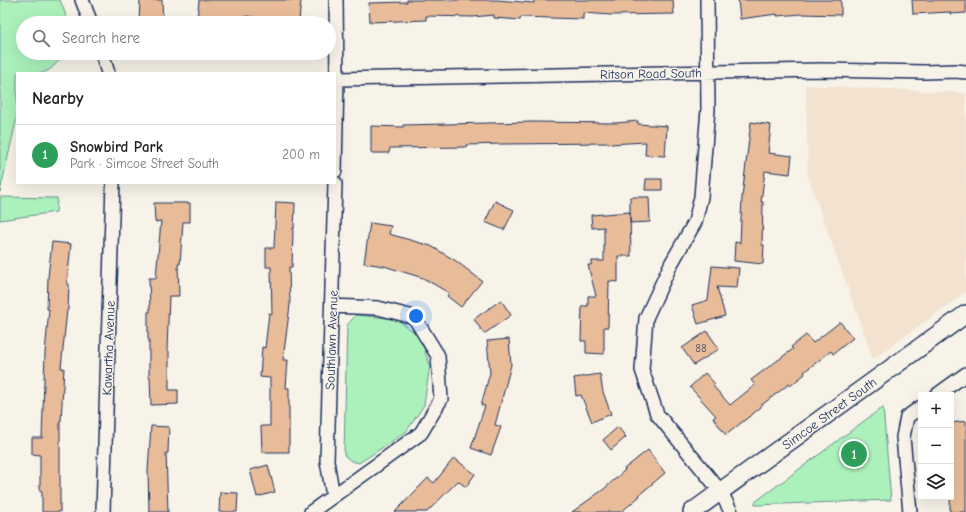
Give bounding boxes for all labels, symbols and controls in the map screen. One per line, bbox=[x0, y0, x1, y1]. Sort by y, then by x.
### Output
search box bbox=[16, 16, 336, 60]
icon: search bbox=[30, 27, 52, 49]
text: Search here bbox=[62, 29, 140, 47]
street label: Ritson Road South bbox=[600, 65, 702, 82]
text: Nearby bbox=[32, 89, 83, 108]
text: Snowbird Park bbox=[70, 138, 163, 156]
text: 1 bbox=[42, 147, 48, 162]
text: 200 m bbox=[282, 147, 320, 162]
text: Park · Simcoe Street South bbox=[70, 156, 219, 171]
street label: Southlawn Avenue bbox=[322, 289, 341, 390]
street label: Kawartha Avenue bbox=[99, 300, 118, 396]
your location bbox=[406, 306, 426, 326]
house number: 88 bbox=[695, 342, 707, 355]
street label: Simcoe Street South bbox=[779, 374, 879, 453]
map controls bbox=[918, 392, 954, 500]
button: + bbox=[918, 392, 954, 428]
button: − bbox=[918, 428, 954, 464]
pin: 1 bbox=[841, 439, 867, 469]
button: layers bbox=[918, 464, 954, 500]

